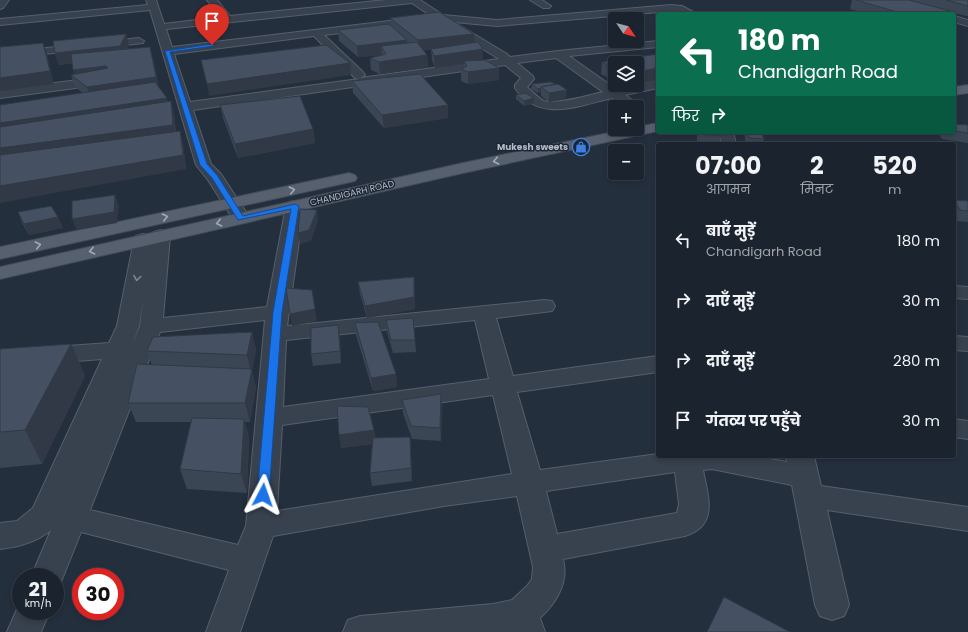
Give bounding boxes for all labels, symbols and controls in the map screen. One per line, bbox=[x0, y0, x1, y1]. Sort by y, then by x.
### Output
pin bbox=[195, 4, 229, 45]
icon: arrive bbox=[201, 10, 223, 32]
north arrow bbox=[608, 12, 644, 48]
map controls bbox=[608, 12, 644, 180]
text: 180 m bbox=[738, 21, 821, 60]
icon: left bbox=[672, 28, 724, 80]
button: layers bbox=[608, 56, 644, 92]
text: Chandigarh Road bbox=[738, 59, 898, 84]
button: + bbox=[608, 100, 644, 136]
icon: right bbox=[707, 104, 729, 126]
text: फिर bbox=[672, 105, 699, 126]
shop icon: Mukesh sweets bbox=[571, 137, 591, 157]
place label: Mukesh sweets bbox=[497, 141, 568, 153]
button: − bbox=[608, 144, 644, 180]
text: 07:00 bbox=[695, 149, 762, 182]
text: 2 bbox=[810, 149, 824, 182]
text: 520 bbox=[872, 149, 917, 182]
one-way arrow bbox=[493, 156, 500, 164]
street label: CHANDIGARH ROAD bbox=[309, 177, 395, 209]
text: आगमन bbox=[706, 180, 751, 199]
text: मिनट bbox=[800, 180, 833, 199]
text: m bbox=[888, 180, 901, 199]
one-way arrow bbox=[289, 186, 295, 195]
one-way arrow bbox=[162, 213, 168, 221]
one-way arrow bbox=[216, 218, 222, 226]
text: बाएँ मुड़ें bbox=[706, 220, 755, 241]
icon: left bbox=[672, 229, 694, 251]
text: 180 m bbox=[897, 230, 940, 251]
one-way arrow bbox=[35, 241, 41, 249]
text: Chandigarh Road bbox=[706, 242, 821, 261]
one-way arrow bbox=[89, 247, 96, 255]
one-way arrow bbox=[133, 275, 142, 281]
icon: right bbox=[672, 289, 694, 311]
text: दाएँ मुड़ें bbox=[706, 290, 754, 311]
text: 30 m bbox=[902, 290, 940, 311]
icon: right bbox=[672, 349, 694, 371]
text: दाएँ मुड़ें bbox=[706, 350, 754, 371]
text: 280 m bbox=[893, 350, 940, 371]
icon: arrive bbox=[672, 409, 694, 431]
text: गंतव्य पर पहुँचे bbox=[706, 410, 801, 431]
text: 30 m bbox=[902, 410, 940, 431]
position arrow bbox=[242, 474, 284, 516]
speed limit sign: 30 bbox=[72, 568, 124, 620]
text: 21 bbox=[29, 575, 47, 603]
text: km/h bbox=[25, 596, 51, 611]

